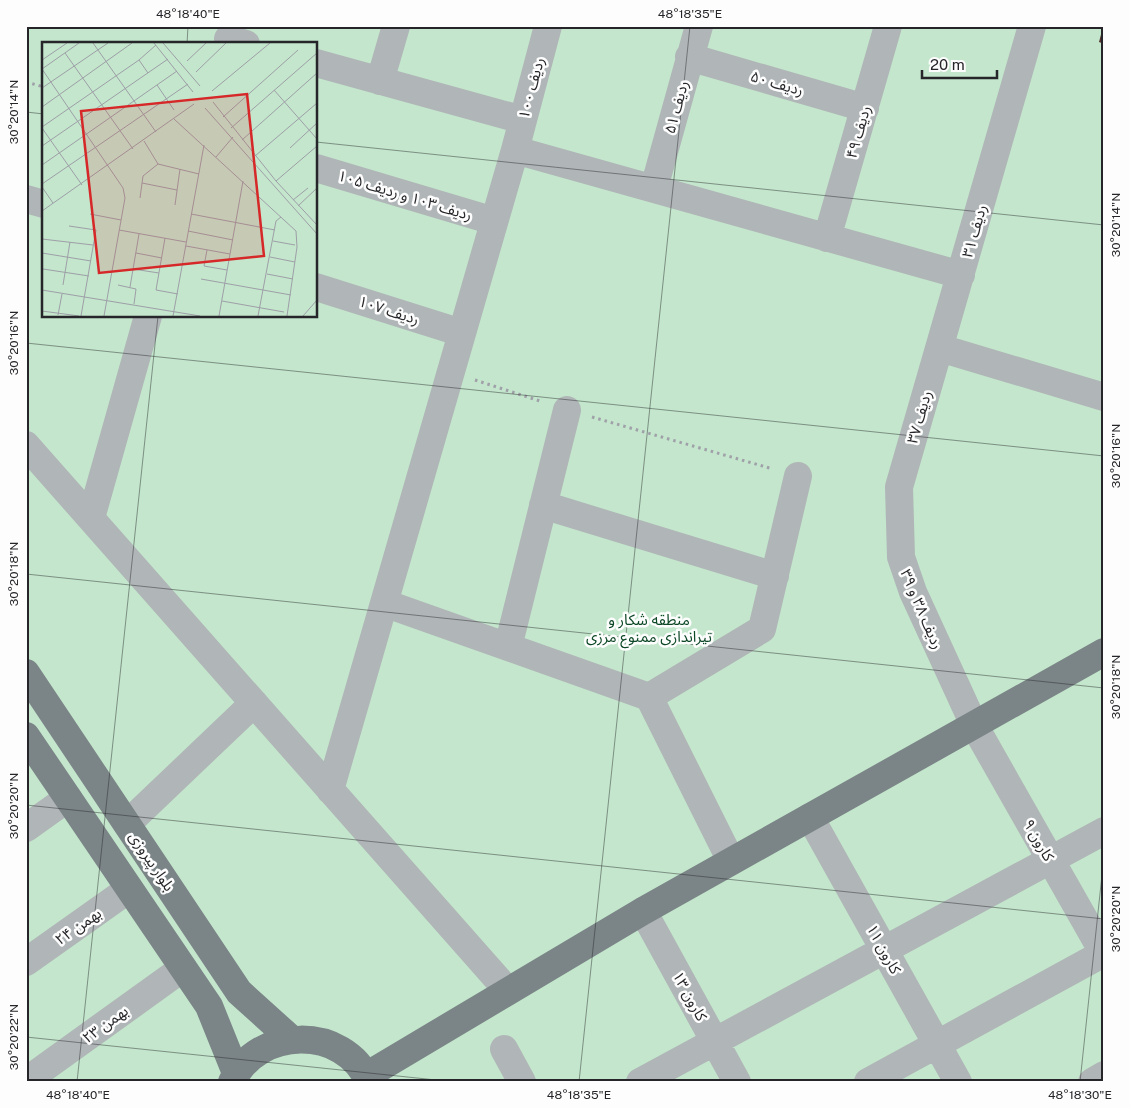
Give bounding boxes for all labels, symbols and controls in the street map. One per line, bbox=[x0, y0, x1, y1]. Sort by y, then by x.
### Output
text: 48°18'40"E bbox=[156, 7, 220, 21]
text: 48°18'35"E bbox=[658, 7, 722, 21]
inset map bbox=[42, 42, 318, 318]
scale bar bbox=[922, 48, 998, 80]
street label: ردیف ۱۰۰ bbox=[515, 56, 548, 121]
text: 20 m bbox=[930, 56, 965, 73]
street label: ردیف ۵۰ bbox=[748, 67, 805, 100]
street label: ردیف ۵۱ bbox=[661, 79, 692, 136]
text: 30°20'14"N bbox=[7, 80, 21, 144]
street label: ردیف ۴۹ bbox=[842, 104, 875, 161]
street label: ردیف ۱۰۳ و ردیف ۱۰۵ bbox=[336, 167, 474, 224]
text: 30°20'14"N bbox=[1109, 193, 1123, 257]
street label: ردیف ۳۱ bbox=[958, 203, 991, 260]
street label: ردیف ۱۰۷ bbox=[356, 292, 421, 329]
text: 30°20'16"N bbox=[7, 311, 21, 375]
street label: ردیف ۳۷ bbox=[903, 389, 936, 446]
text: 30°20'16"N bbox=[1109, 424, 1123, 488]
text: 30°20'18"N bbox=[7, 542, 21, 606]
street label: ردیف ۳۸ و ۳۹ bbox=[897, 566, 946, 652]
park label: منطقه شکار و تیراندازی ممنوع مرزی bbox=[586, 611, 712, 649]
text: 30°20'18"N bbox=[1109, 655, 1123, 719]
text: 30°20'20"N bbox=[7, 773, 21, 839]
street label: کارون ۹ bbox=[1019, 816, 1058, 865]
street label: بلوار پیروزی bbox=[124, 828, 178, 895]
text: 30°20'20"N bbox=[1109, 886, 1123, 952]
street label: بهمن ۲۴ bbox=[52, 904, 105, 949]
street label: کارون ۱۱ bbox=[863, 921, 905, 978]
street label: کارون ۱۳ bbox=[669, 968, 711, 1025]
street label: بهمن ۲۳ bbox=[79, 1002, 132, 1047]
text: 30°20'22"N bbox=[7, 1004, 21, 1070]
text: 48°18'40"E bbox=[46, 1088, 110, 1102]
text: 48°18'35"E bbox=[547, 1088, 611, 1102]
text: 48°18'30"E bbox=[1048, 1088, 1112, 1102]

